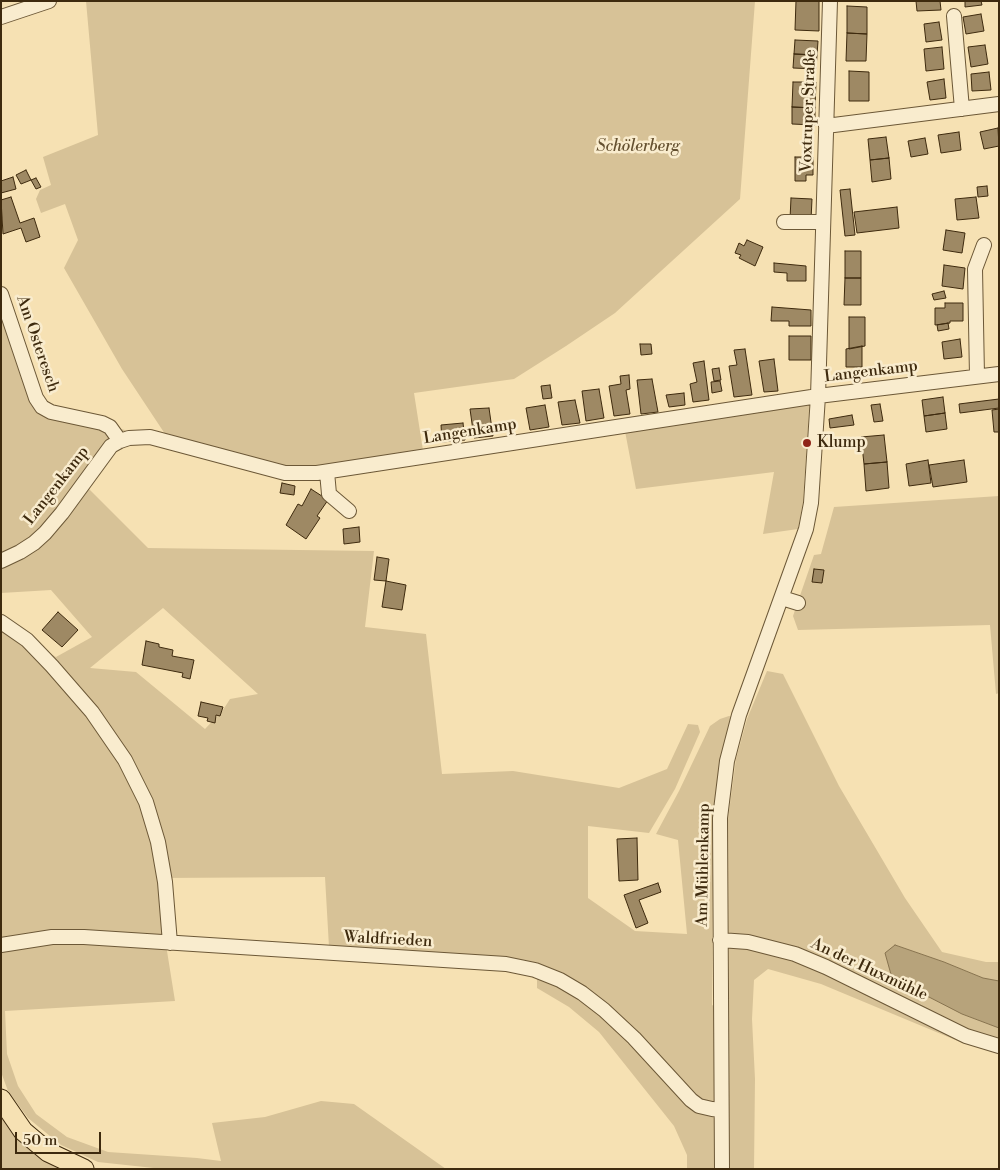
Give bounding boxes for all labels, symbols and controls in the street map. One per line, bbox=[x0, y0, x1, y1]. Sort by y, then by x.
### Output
street label: Voxtruper Straße bbox=[797, 49, 821, 173]
park label: Schölerberg bbox=[596, 137, 680, 157]
street label: Am Osteresch bbox=[11, 293, 63, 395]
street label: Langenkamp bbox=[823, 357, 919, 387]
street label: Langenkamp bbox=[422, 415, 518, 449]
place label: Klump bbox=[817, 433, 866, 453]
marker: Klump bbox=[801, 437, 813, 449]
street label: Langenkamp bbox=[20, 443, 94, 529]
street label: Am Mühlenkamp bbox=[693, 803, 715, 927]
street label: Waldfrieden bbox=[343, 928, 433, 952]
street label: An der Huxmühle bbox=[808, 935, 930, 1005]
scale bar bbox=[18, 1122, 104, 1154]
text: 50 m bbox=[23, 1131, 57, 1150]

